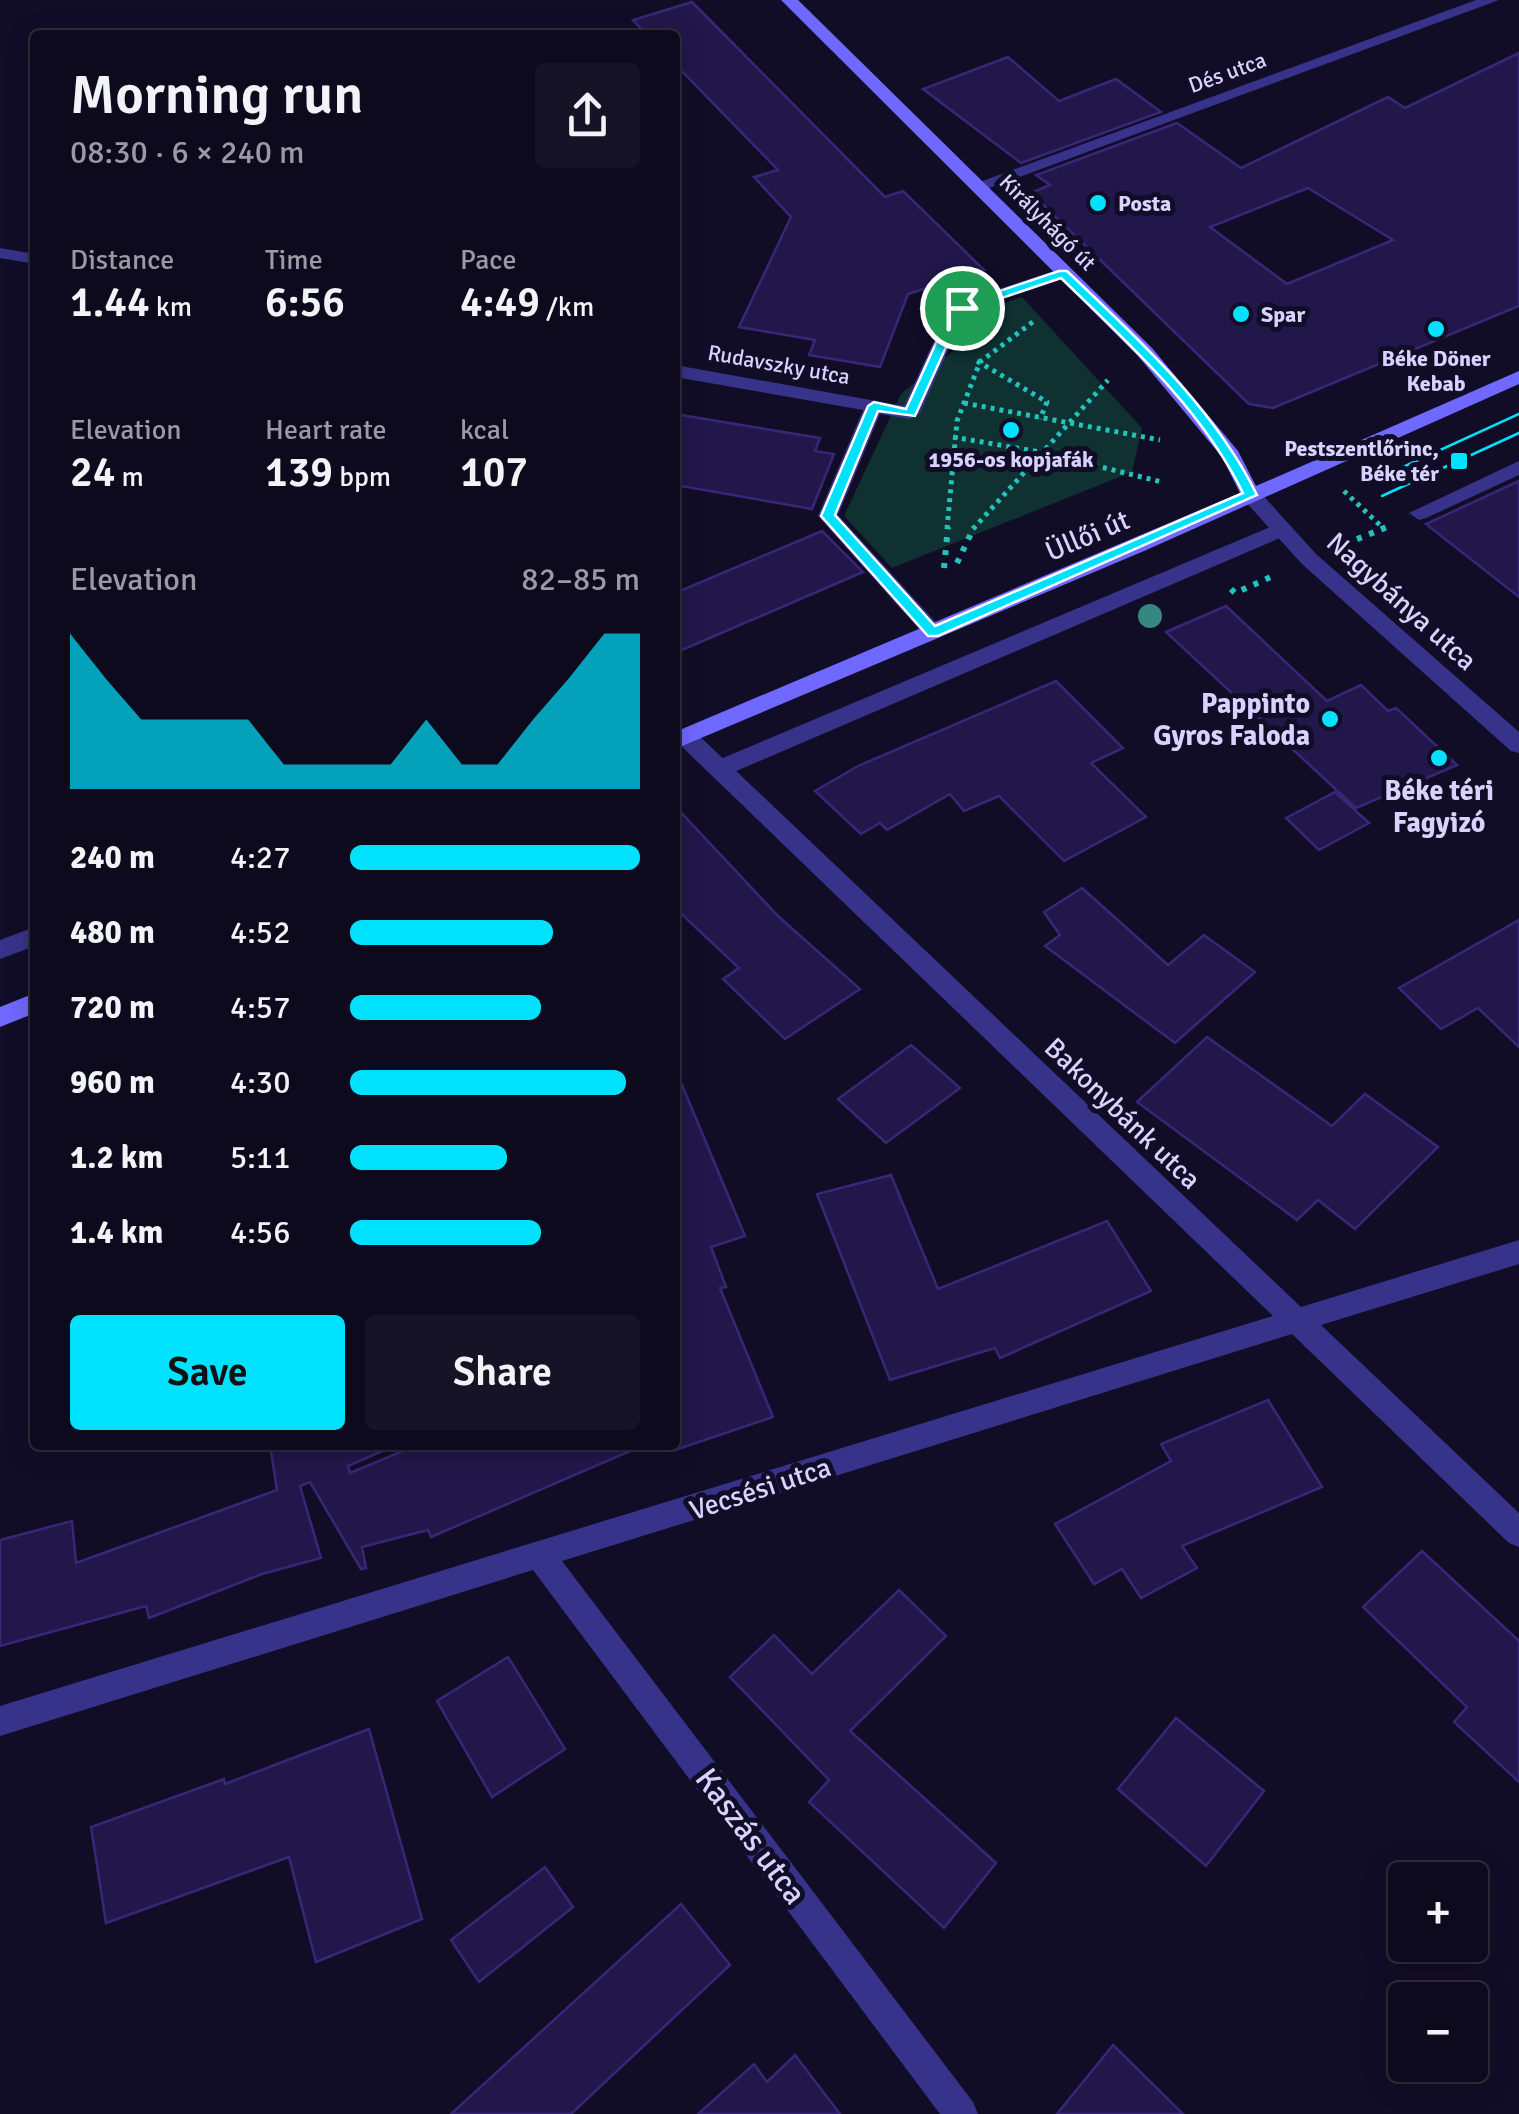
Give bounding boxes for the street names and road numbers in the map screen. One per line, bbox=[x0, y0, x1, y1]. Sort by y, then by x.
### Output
street label: Dés utca bbox=[1185, 46, 1270, 99]
street label: Királyhágó út bbox=[994, 168, 1102, 276]
street label: Rudavszky utca bbox=[706, 339, 852, 390]
street label: Üllői út bbox=[1040, 503, 1135, 569]
street label: Nagybánya utca bbox=[1319, 526, 1483, 678]
street label: Bakonybánk utca bbox=[1037, 1031, 1207, 1197]
street label: Vecsési utca bbox=[685, 1450, 835, 1528]
street label: Kaszás utca bbox=[687, 1760, 814, 1912]

